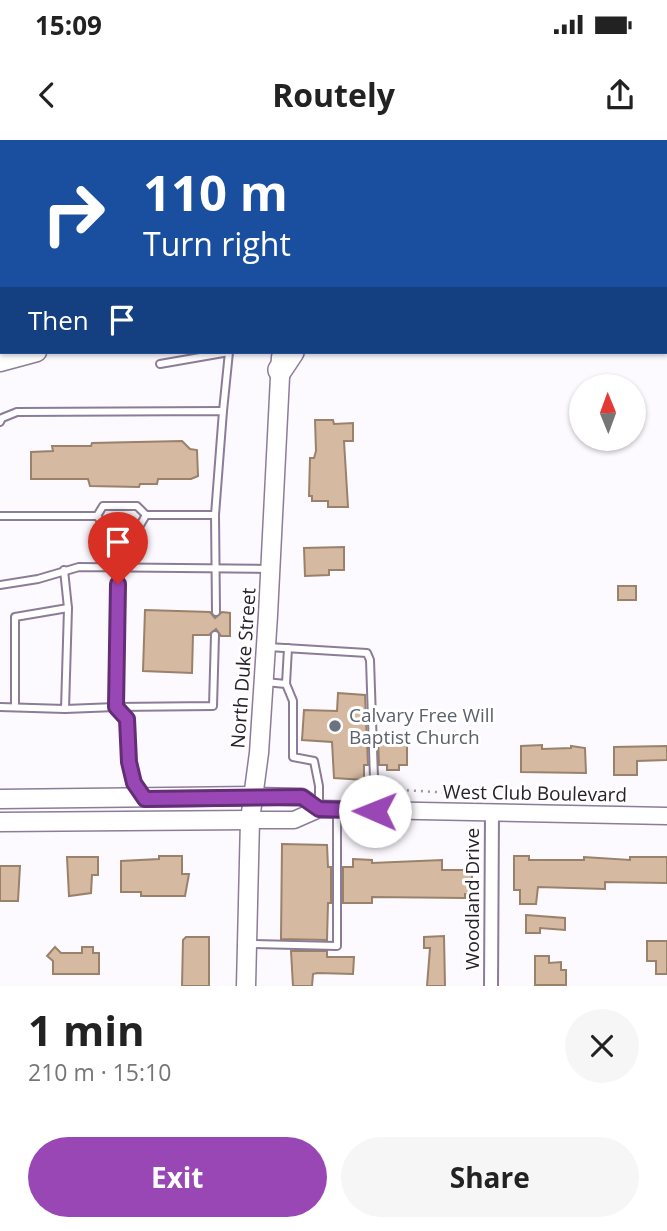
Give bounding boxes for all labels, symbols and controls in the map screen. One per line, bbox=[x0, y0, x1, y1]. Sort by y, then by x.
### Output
text: 15:09 bbox=[35, 7, 102, 43]
text: Routely bbox=[272, 73, 395, 116]
icon: back bbox=[28, 76, 66, 114]
icon: share bbox=[601, 76, 639, 114]
text: 110 m bbox=[143, 159, 288, 225]
icon: right bbox=[28, 168, 119, 259]
text: Turn right bbox=[143, 222, 291, 265]
icon: arrive bbox=[103, 301, 141, 339]
text: Then bbox=[28, 302, 89, 338]
north arrow bbox=[569, 374, 646, 452]
map controls bbox=[569, 374, 646, 451]
pin bbox=[88, 512, 148, 584]
icon: arrive bbox=[99, 523, 137, 561]
street label: North Duke Street bbox=[224, 587, 262, 749]
place label: Calvary Free Will Baptist Church bbox=[349, 702, 494, 750]
marker: Calvary Free Will Baptist Church bbox=[327, 718, 343, 734]
position arrow bbox=[338, 774, 412, 848]
street label: West Club Boulevard bbox=[443, 778, 627, 808]
street label: Woodland Drive bbox=[459, 828, 485, 970]
text: 1 min bbox=[28, 1001, 145, 1058]
button: close bbox=[565, 1009, 639, 1083]
text: 210 m · 15:10 bbox=[28, 1056, 171, 1088]
button: Exit bbox=[28, 1137, 327, 1217]
button: Share bbox=[341, 1137, 639, 1217]

